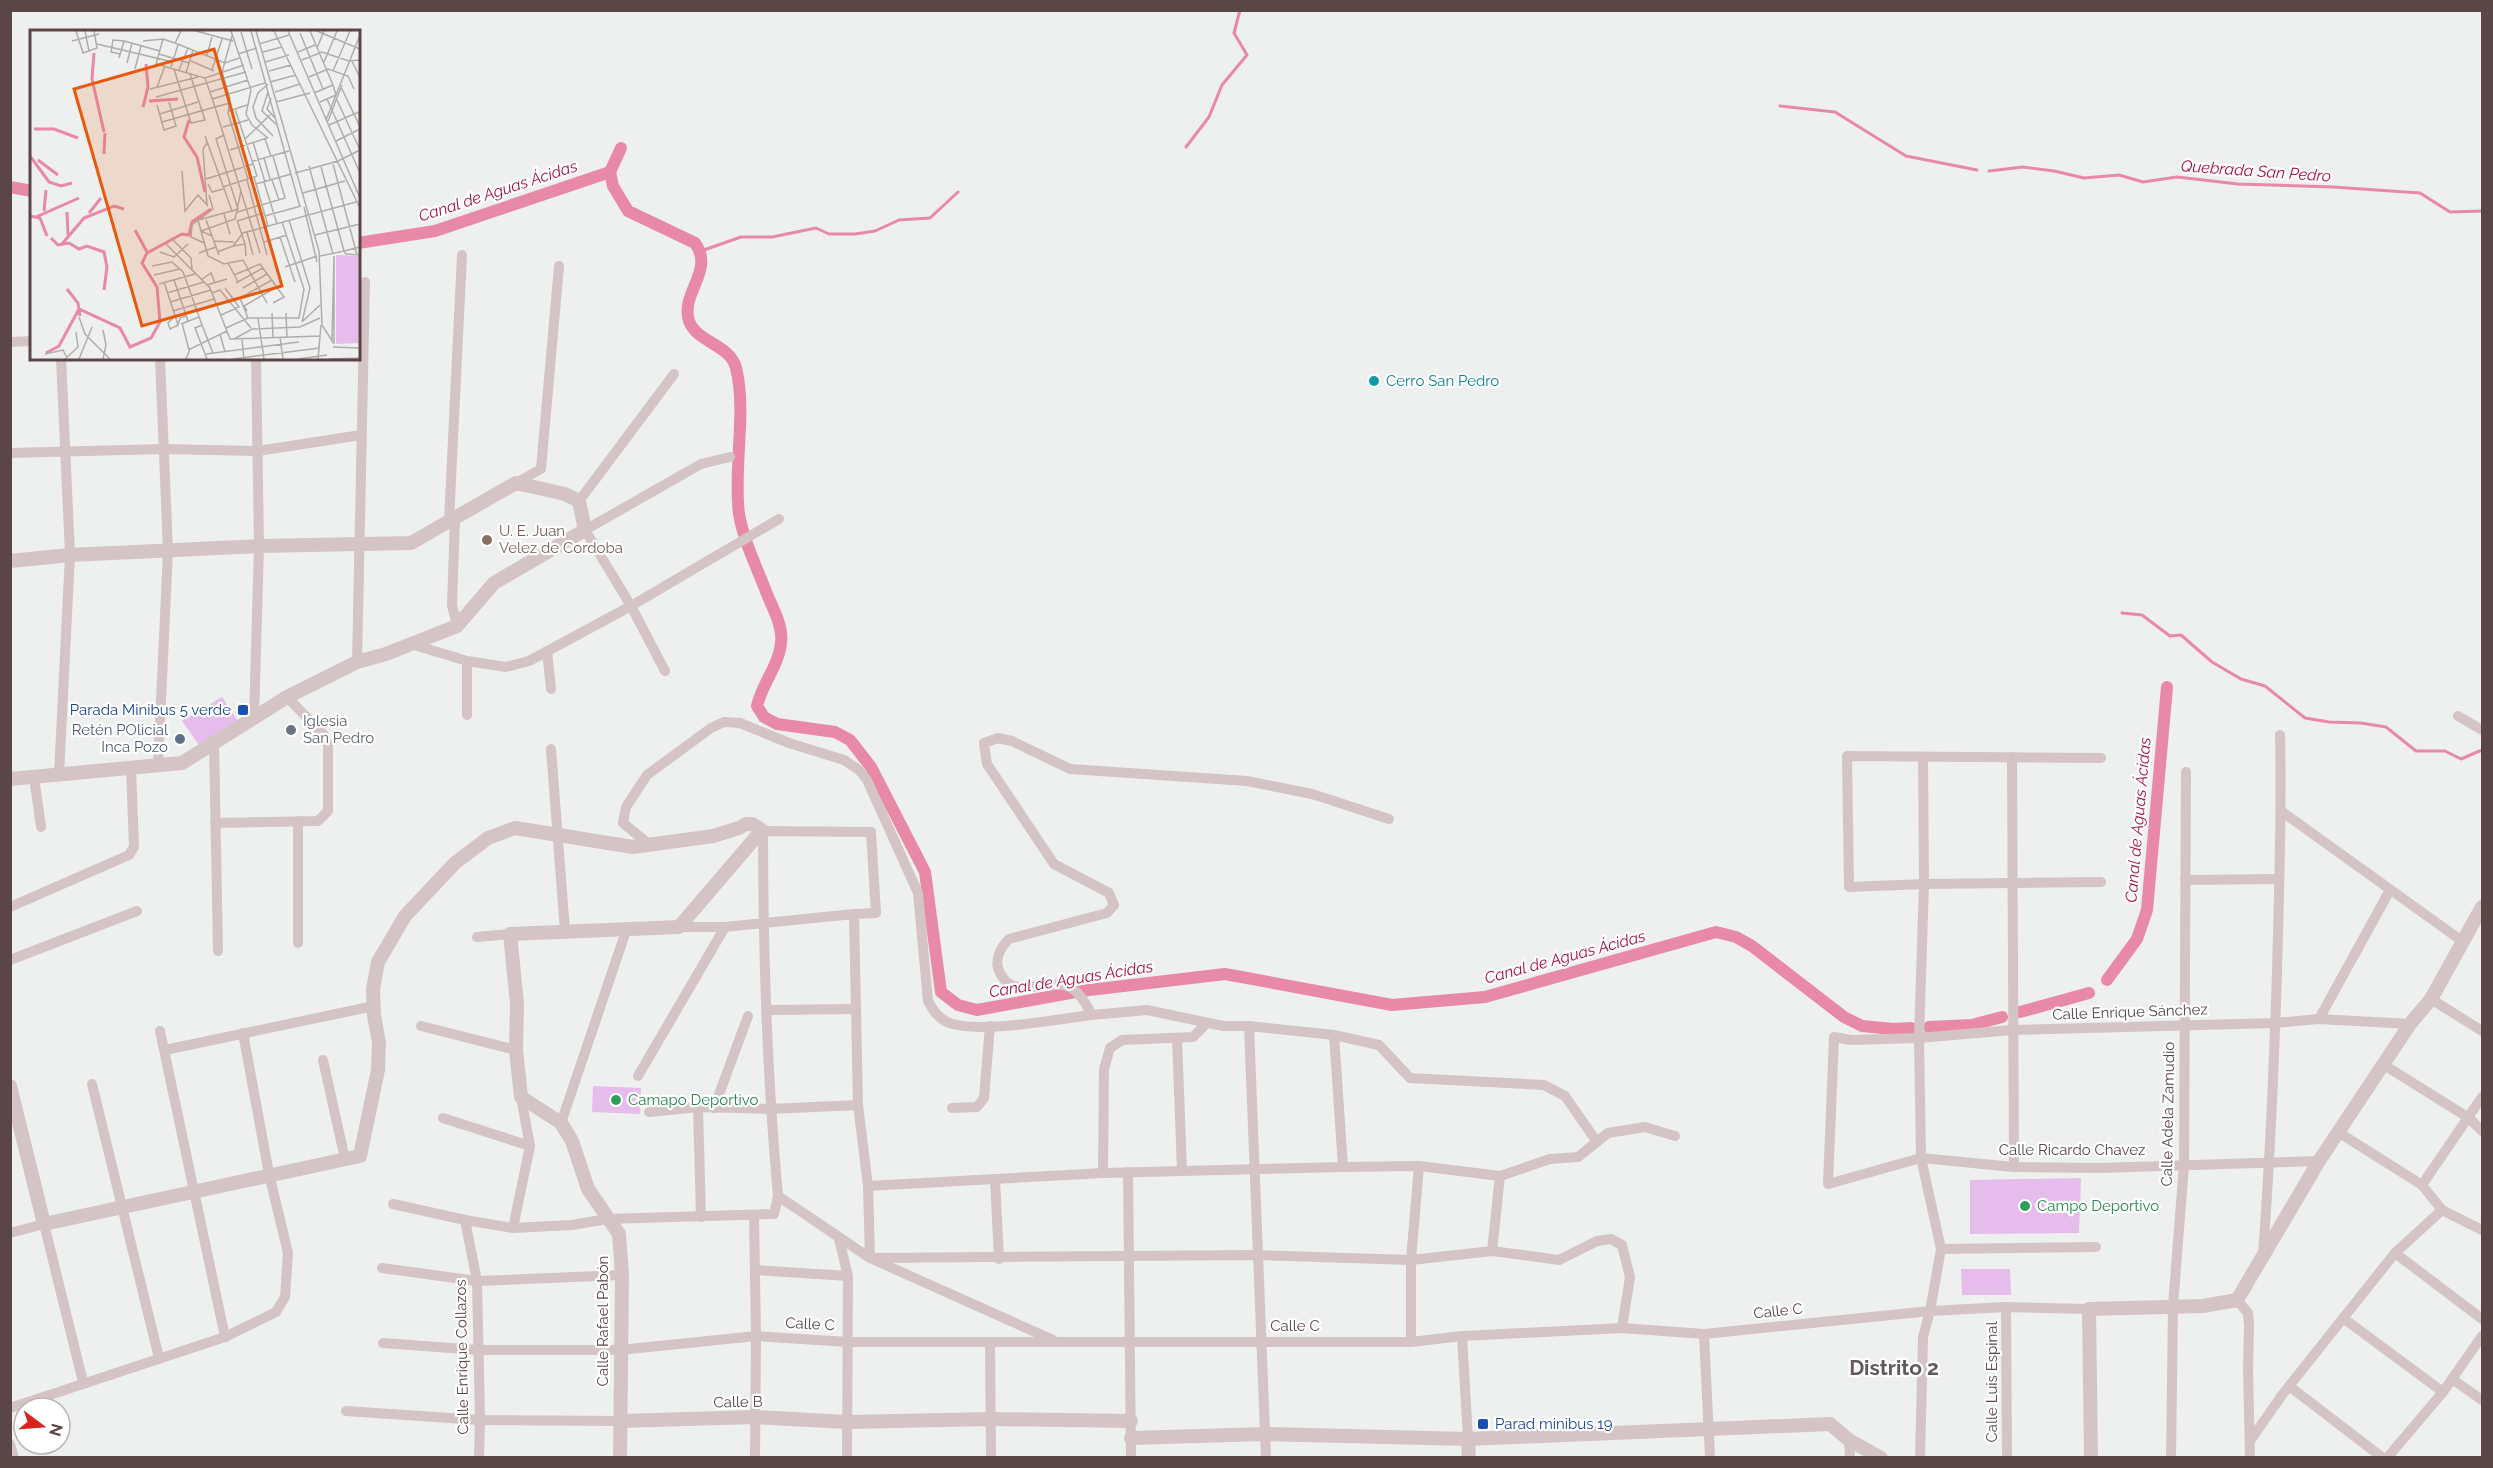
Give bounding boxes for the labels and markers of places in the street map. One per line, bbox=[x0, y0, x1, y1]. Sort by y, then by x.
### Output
place label: Cerro San Pedro bbox=[1386, 372, 1499, 390]
marker: Cerro San Pedro bbox=[1367, 374, 1381, 388]
place label: U. E. Juan Velez de Cordoba bbox=[499, 522, 623, 557]
marker: U. E. Juan Velez de Cordoba bbox=[480, 533, 494, 547]
place label: Parada Minibus 5 verde bbox=[70, 701, 231, 719]
marker: Parada Minibus 5 verde bbox=[236, 703, 250, 717]
place label: Iglesia San Pedro bbox=[303, 712, 374, 747]
place label: Retén POlicial Inca Pozo bbox=[72, 721, 169, 756]
marker: Iglesia San Pedro bbox=[284, 723, 298, 737]
marker: Retén POlicial Inca Pozo bbox=[173, 732, 187, 746]
place label: Camapo Deportivo bbox=[628, 1091, 758, 1109]
marker: Camapo Deportivo bbox=[609, 1093, 623, 1107]
place label: Campo Deportivo bbox=[2037, 1197, 2159, 1215]
marker: Campo Deportivo bbox=[2018, 1199, 2032, 1213]
place label: Parad minibus 19 bbox=[1495, 1415, 1613, 1433]
marker: Parad minibus 19 bbox=[1476, 1417, 1490, 1431]

